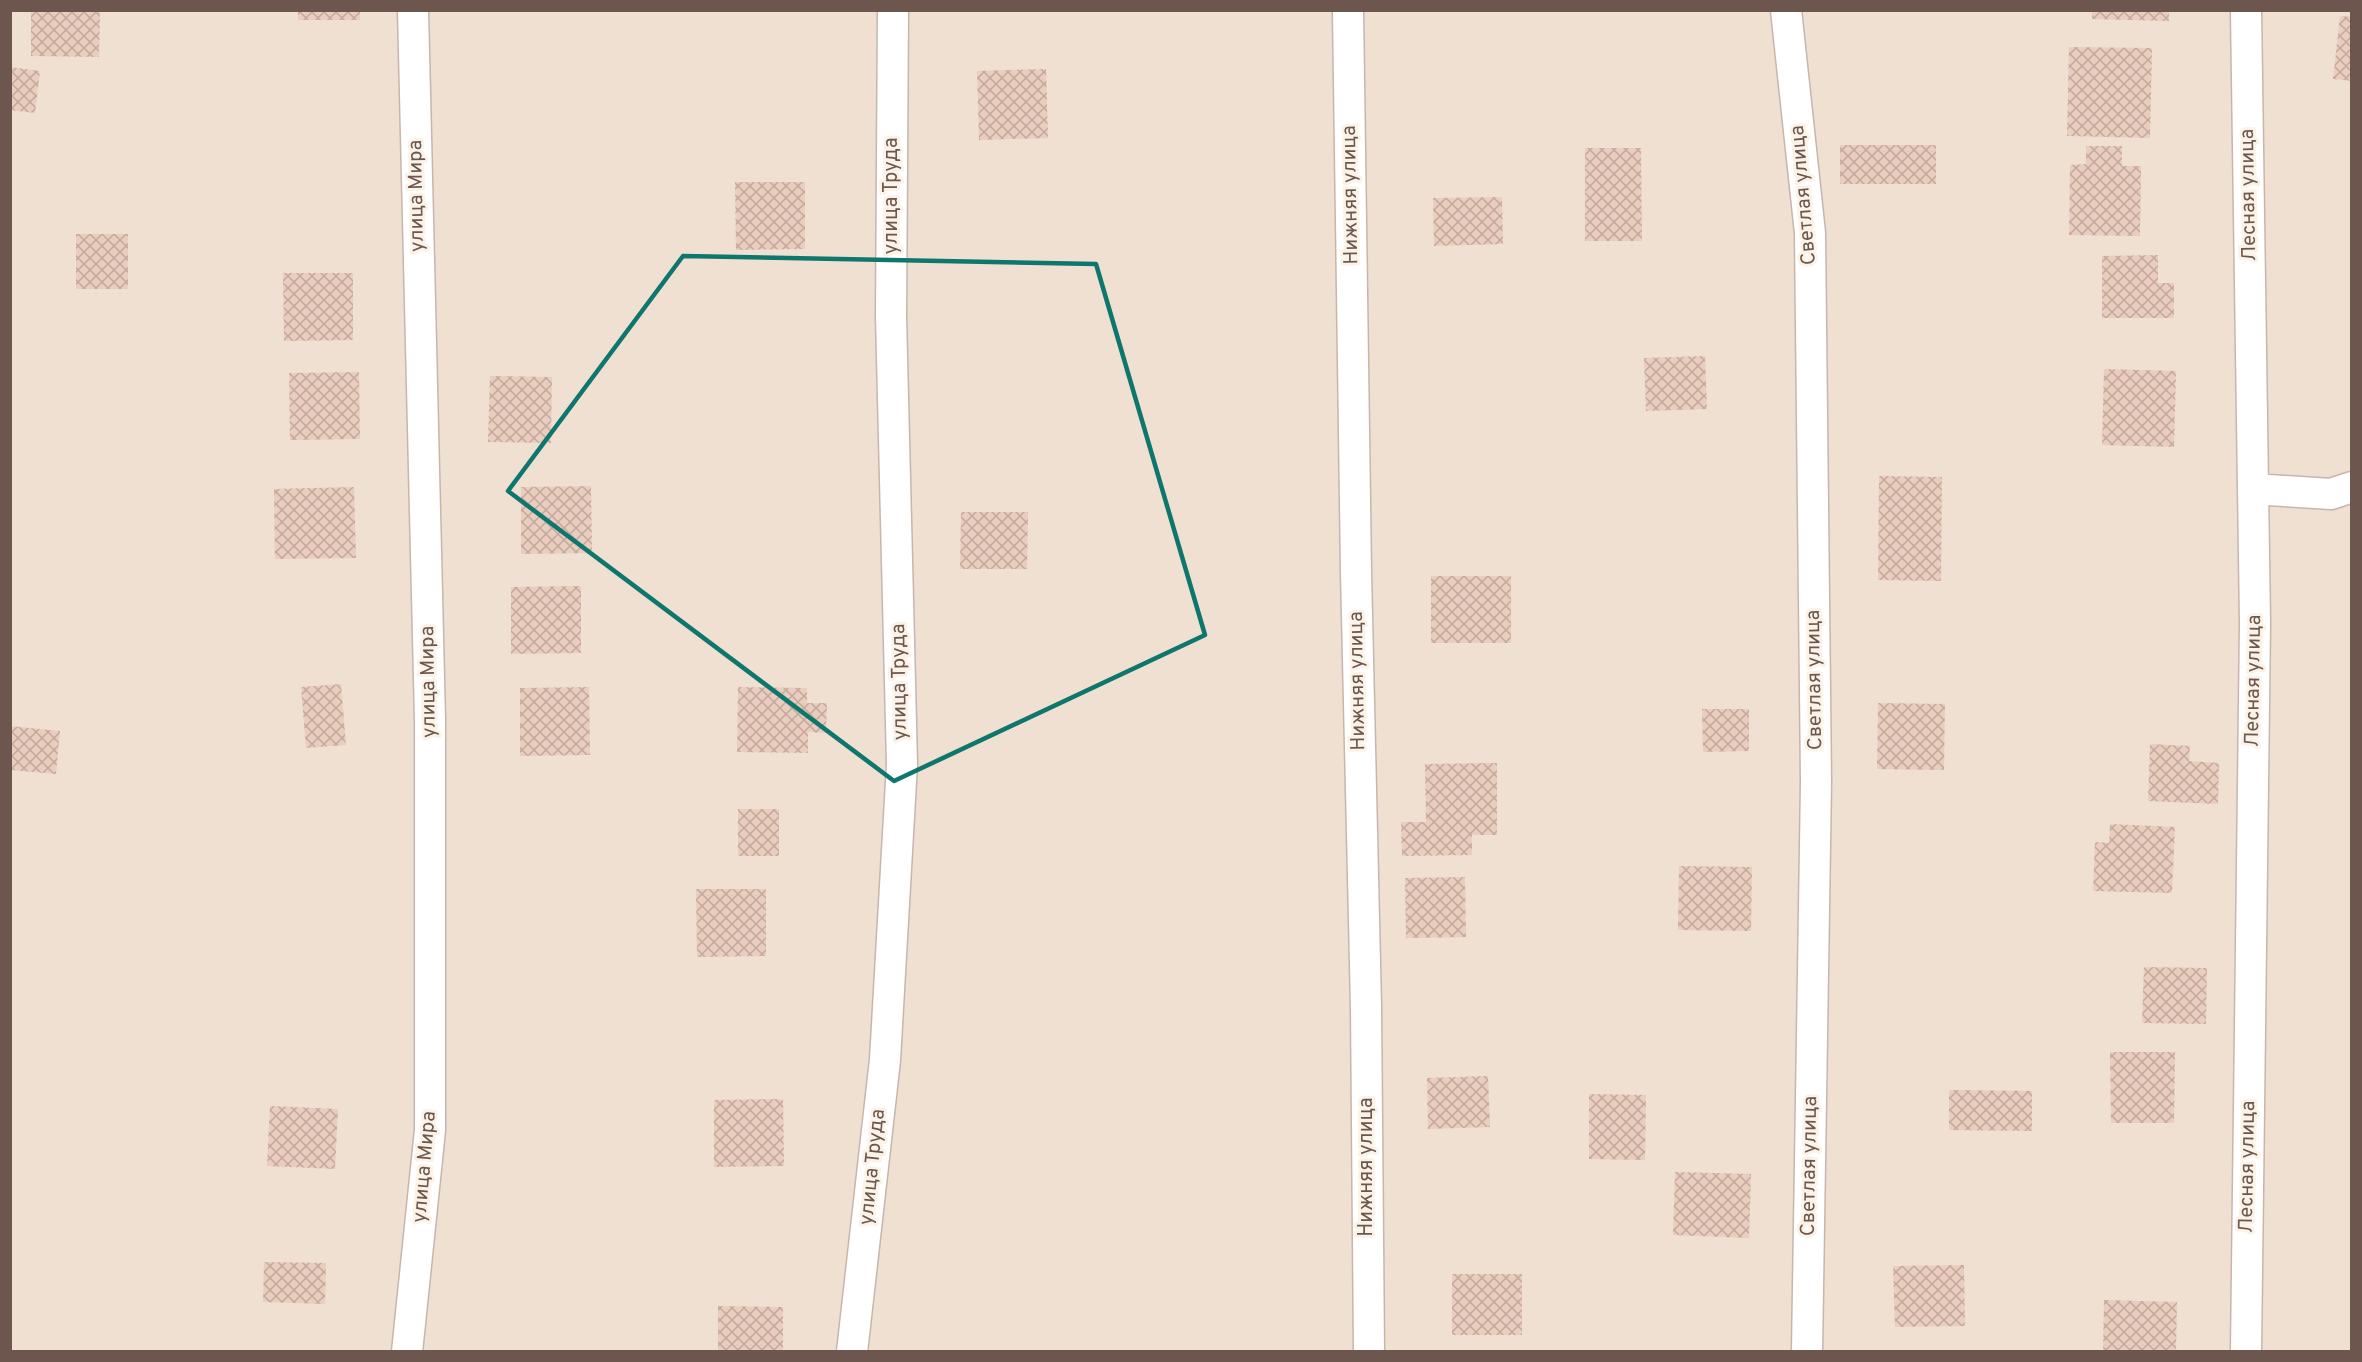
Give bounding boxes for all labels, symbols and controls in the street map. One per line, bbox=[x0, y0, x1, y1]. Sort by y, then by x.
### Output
street label: Светлая улица bbox=[1785, 124, 1823, 266]
street label: Нижняя улица bbox=[1337, 125, 1365, 265]
street label: Лесная улица bbox=[2235, 129, 2263, 261]
street label: улица Труда bbox=[879, 138, 905, 254]
street label: улица Мира bbox=[403, 140, 431, 252]
street label: Светлая улица bbox=[1801, 610, 1829, 750]
street label: Нижняя улица bbox=[1344, 611, 1372, 751]
street label: Лесная улица bbox=[2240, 615, 2268, 747]
street label: улица Труда bbox=[886, 623, 914, 741]
street label: улица Мира bbox=[415, 626, 443, 738]
street label: Светлая улица bbox=[1796, 1096, 1824, 1236]
street label: Нижняя улица bbox=[1354, 1097, 1380, 1237]
street label: Лесная улица bbox=[2234, 1101, 2262, 1233]
street label: улица Труда bbox=[854, 1108, 892, 1226]
street label: улица Мира bbox=[407, 1110, 443, 1224]

